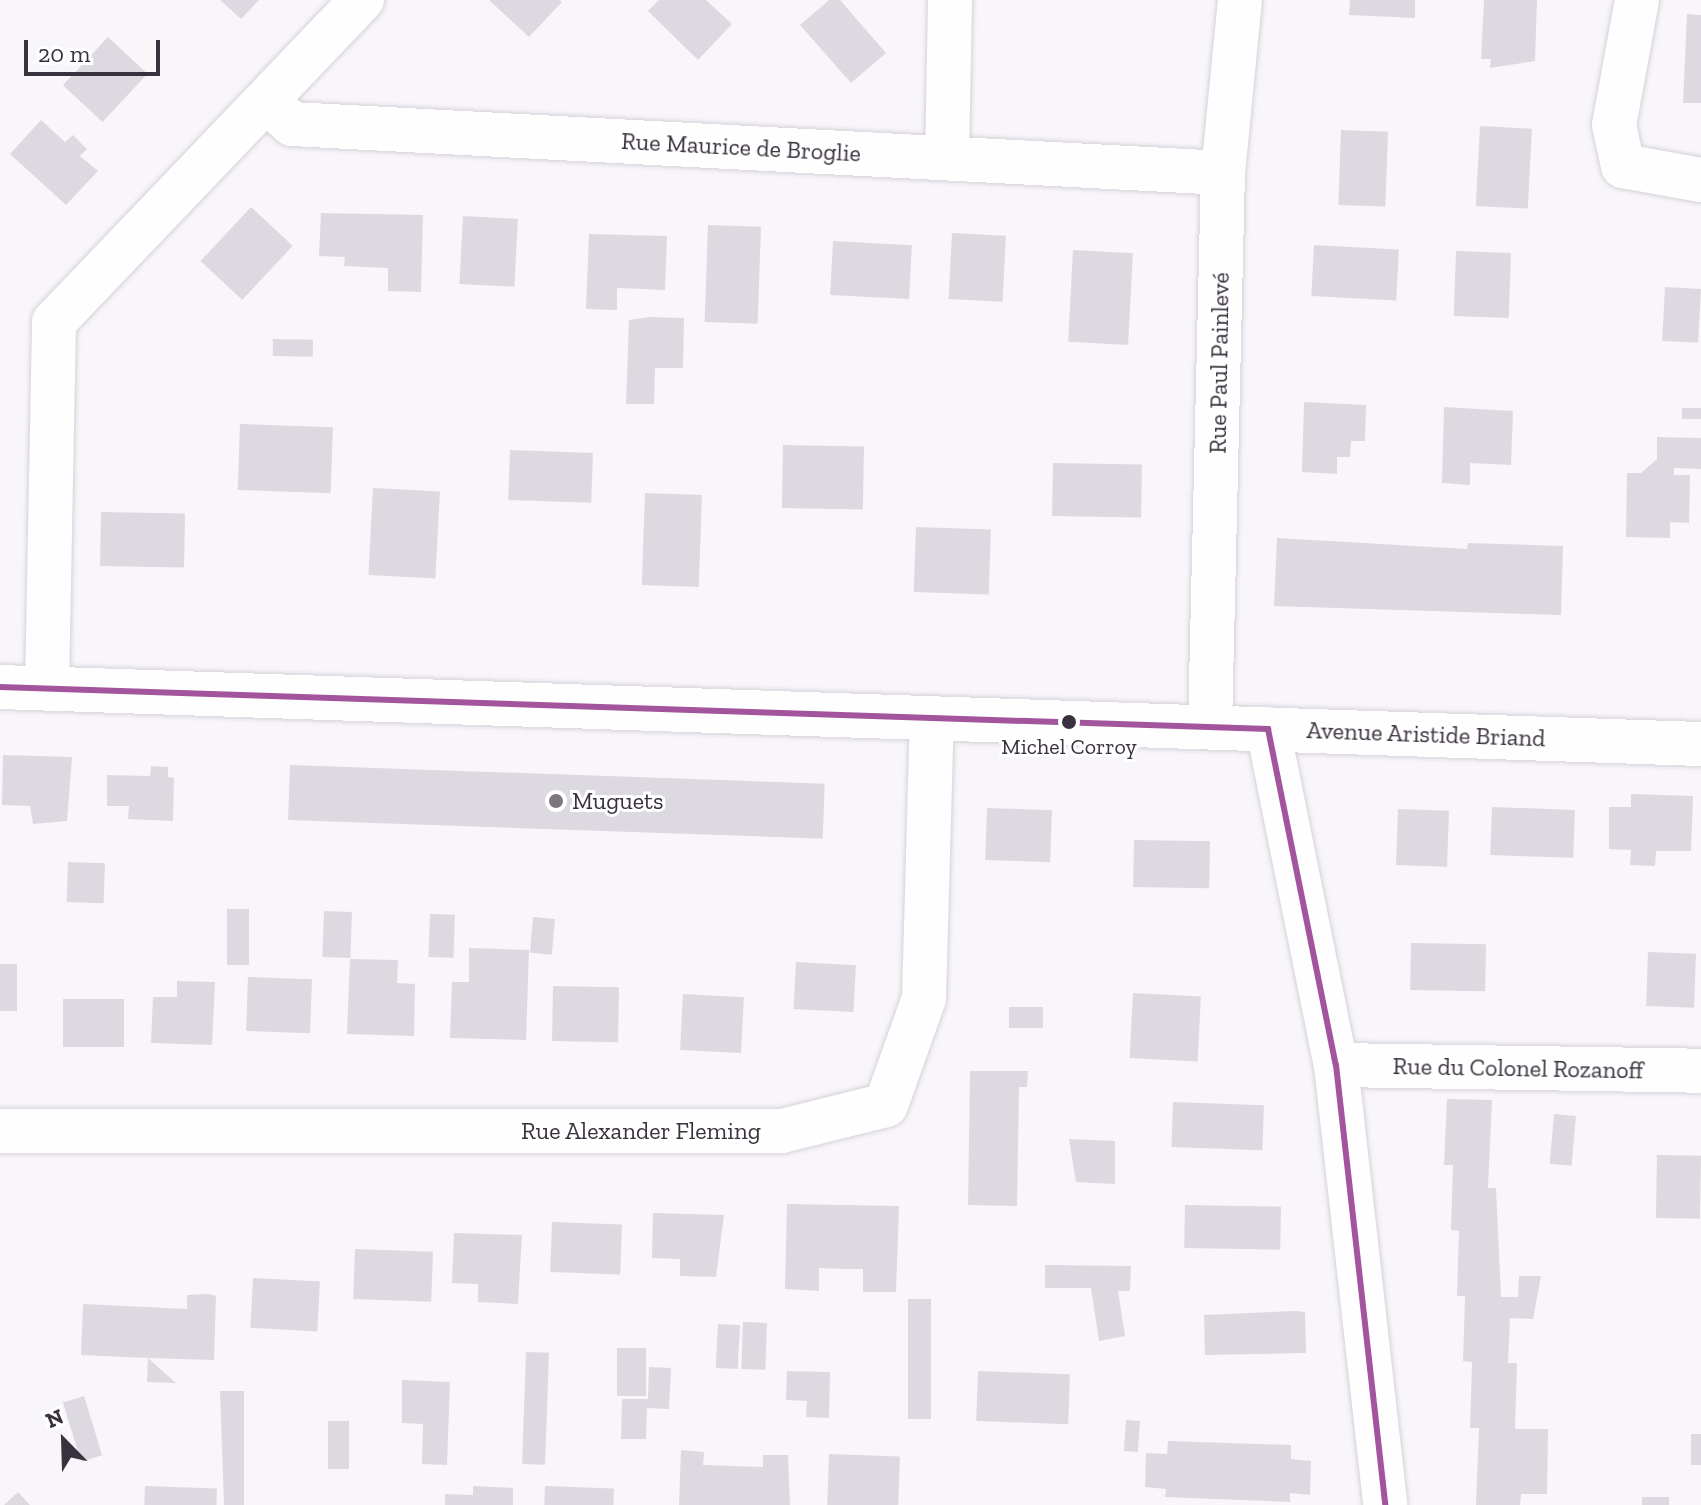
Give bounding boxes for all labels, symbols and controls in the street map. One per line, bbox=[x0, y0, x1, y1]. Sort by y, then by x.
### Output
scale bar bbox=[28, 24, 164, 74]
text: 20 m bbox=[38, 39, 90, 68]
street label: Rue Maurice de Broglie bbox=[620, 126, 862, 168]
street label: Rue Paul Painlevé bbox=[1203, 272, 1235, 454]
marker: Michel Corroy bbox=[1061, 714, 1077, 730]
street label: Avenue Aristide Briand bbox=[1306, 715, 1546, 753]
place label: Michel Corroy bbox=[1001, 734, 1137, 760]
place label: Muguets bbox=[572, 787, 663, 815]
marker: Muguets bbox=[547, 792, 565, 810]
street label: Rue du Colonel Rozanoff bbox=[1392, 1051, 1644, 1085]
street label: Rue Alexander Fleming bbox=[520, 1117, 762, 1145]
north arrow bbox=[24, 1401, 104, 1481]
text: N bbox=[41, 1403, 67, 1434]

